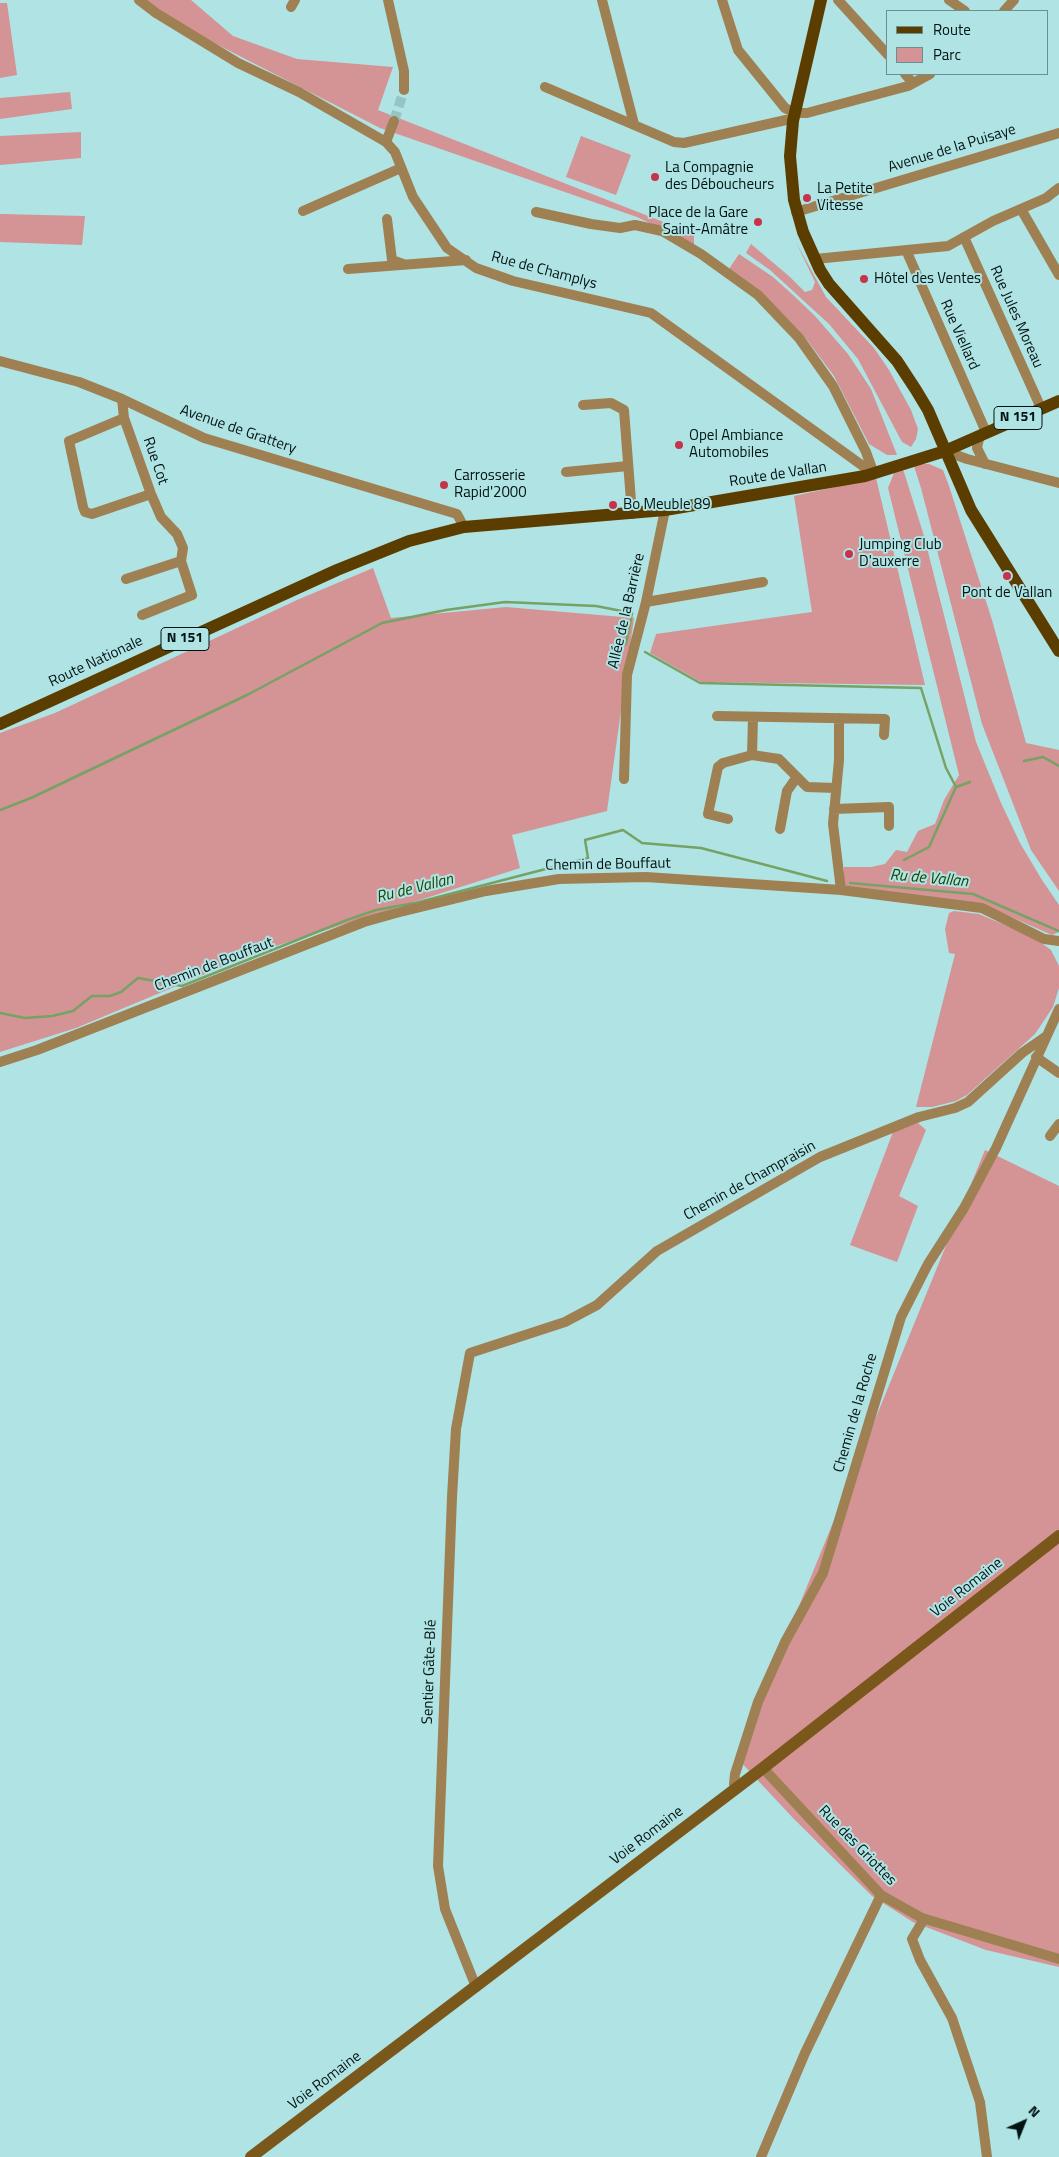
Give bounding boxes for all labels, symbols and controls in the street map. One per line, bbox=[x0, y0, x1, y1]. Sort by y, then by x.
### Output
legend bbox=[886, 10, 1049, 75]
text: Route bbox=[933, 18, 971, 41]
text: Parc bbox=[933, 43, 961, 66]
street label: Avenue de la Puisaye bbox=[886, 121, 1018, 177]
place label: La Compagnie des Déboucheurs bbox=[665, 159, 774, 194]
marker: La Compagnie des Déboucheurs bbox=[649, 171, 661, 183]
place label: La Petite Vitesse bbox=[817, 180, 873, 215]
marker: La Petite Vitesse bbox=[801, 192, 813, 204]
place label: Place de la Gare Saint-Amâtre bbox=[648, 204, 748, 239]
marker: Place de la Gare Saint-Amâtre bbox=[752, 216, 764, 228]
street label: Rue de Champlys bbox=[489, 248, 599, 294]
street label: Rue Jules Moreau bbox=[985, 263, 1047, 371]
place label: Hôtel des Ventes bbox=[874, 270, 981, 288]
marker: Hôtel des Ventes bbox=[858, 273, 870, 285]
street label: Rue Viellard bbox=[936, 297, 982, 373]
street label: Avenue de Grattery bbox=[178, 402, 298, 458]
road number: N 151 bbox=[994, 406, 1042, 429]
place label: Opel Ambiance Automobiles bbox=[689, 427, 783, 462]
street label: Rue Cot bbox=[138, 435, 172, 487]
marker: Opel Ambiance Automobiles bbox=[673, 439, 685, 451]
street label: Route de Vallan bbox=[728, 458, 828, 492]
place label: Carrosserie Rapid'2000 bbox=[454, 467, 527, 502]
marker: Carrosserie Rapid'2000 bbox=[438, 479, 450, 491]
place label: Bo Meuble 89 bbox=[623, 496, 711, 514]
marker: Bo Meuble 89 bbox=[607, 499, 619, 511]
place label: Jumping Club D'auxerre bbox=[859, 536, 942, 571]
marker: Jumping Club D'auxerre bbox=[843, 548, 855, 560]
street label: Allée de la Barrière bbox=[605, 551, 649, 671]
marker: Pont de Vallan bbox=[1001, 570, 1013, 582]
place label: Pont de Vallan bbox=[962, 584, 1052, 602]
road number: N 151 bbox=[161, 628, 209, 650]
street label: Route Nationale bbox=[46, 632, 146, 692]
street label: Chemin de Bouffaut bbox=[545, 855, 671, 875]
water label: Ru de Vallan bbox=[889, 866, 969, 892]
water label: Ru de Vallan bbox=[375, 870, 455, 908]
street label: Chemin de Bouffaut bbox=[152, 934, 276, 996]
street label: Chemin de Champraisin bbox=[681, 1137, 819, 1225]
street label: Chemin de la Roche bbox=[830, 1351, 882, 1475]
street label: Voie Romaine bbox=[927, 1554, 1007, 1622]
street label: Sentier Gâte-Blé bbox=[419, 1619, 441, 1725]
street label: Rue des Griottes bbox=[814, 1802, 900, 1890]
street label: Voie Romaine bbox=[607, 1803, 687, 1869]
street label: Voie Romaine bbox=[285, 2048, 365, 2114]
north arrow bbox=[999, 2097, 1049, 2147]
text: N bbox=[1024, 2100, 1046, 2122]

